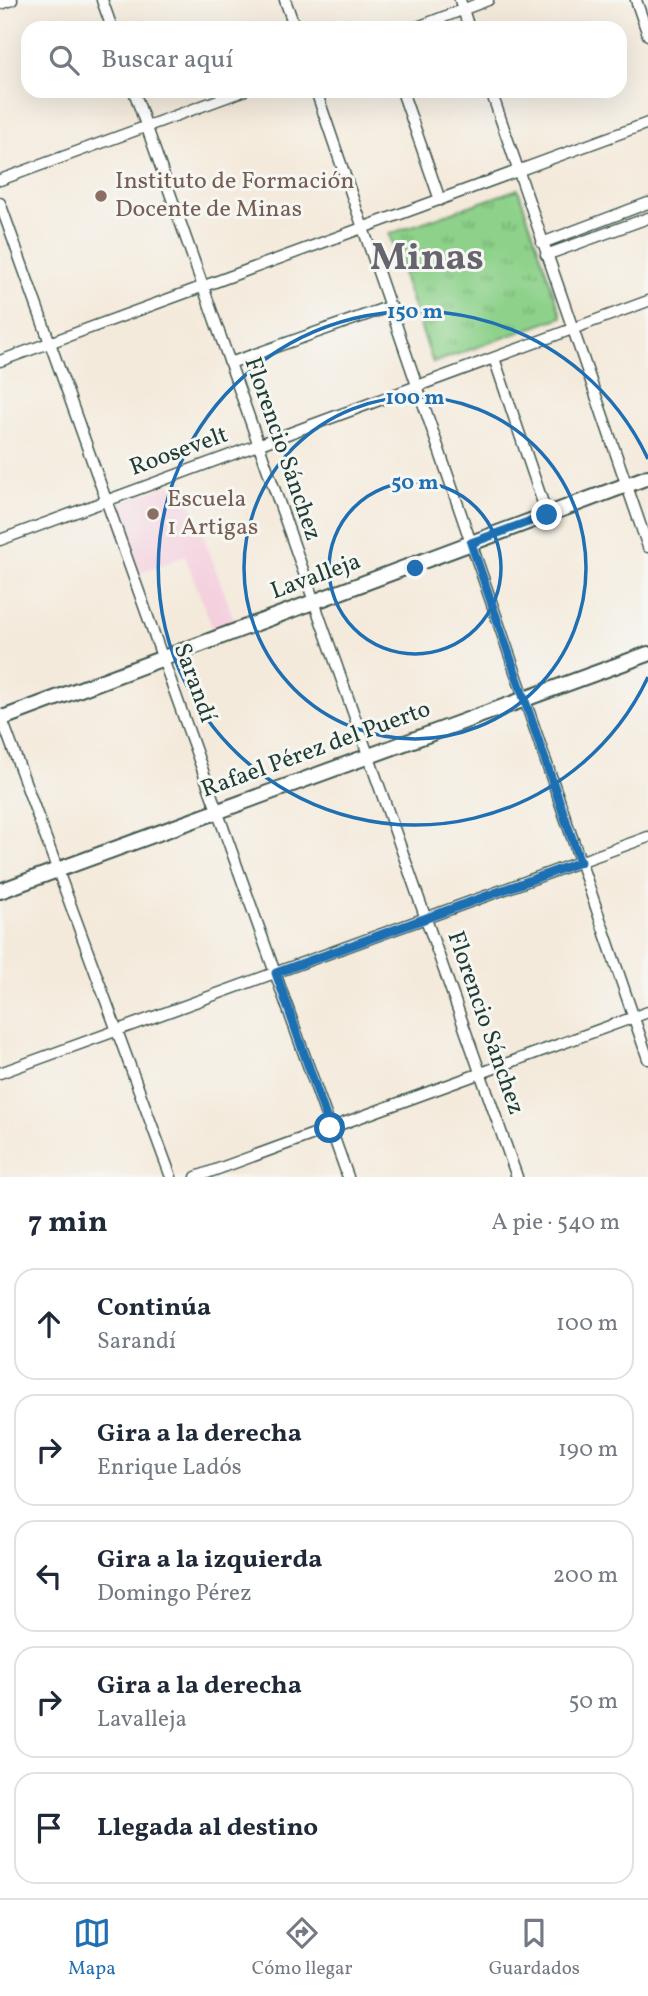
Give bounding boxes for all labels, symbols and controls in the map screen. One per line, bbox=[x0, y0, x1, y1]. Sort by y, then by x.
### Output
search box bbox=[21, 21, 627, 98]
icon: search bbox=[45, 41, 83, 79]
text: Buscar aquí bbox=[101, 42, 233, 78]
place label: Instituto de Formación Docente de Minas bbox=[115, 165, 355, 227]
marker: Instituto de Formación Docente de Minas bbox=[93, 188, 109, 204]
district label: Minas bbox=[370, 233, 484, 286]
text: 150 m bbox=[387, 298, 443, 327]
street label: Florencio Sánchez bbox=[235, 353, 329, 545]
text: 100 m bbox=[385, 384, 445, 413]
street label: Roosevelt bbox=[125, 419, 233, 485]
text: 50 m bbox=[391, 469, 439, 498]
place label: Escuela 1 Artigas bbox=[167, 483, 258, 545]
route end bbox=[531, 499, 562, 530]
marker: Escuela 1 Artigas bbox=[145, 506, 161, 522]
street label: Lavalleja bbox=[266, 545, 366, 609]
centre of rings bbox=[403, 556, 427, 580]
street label: Sarandí bbox=[164, 639, 224, 727]
street label: Rafael Pérez del Puerto bbox=[197, 693, 435, 807]
street label: Florencio Sánchez bbox=[438, 927, 532, 1119]
route start bbox=[314, 1112, 345, 1143]
text: 7 min bbox=[28, 1202, 108, 1244]
text: A pie · 540 m bbox=[491, 1207, 620, 1239]
text: Continúa bbox=[97, 1290, 211, 1326]
icon: ahead bbox=[30, 1305, 68, 1343]
text: 100 m bbox=[556, 1308, 618, 1340]
text: Sarandí bbox=[97, 1326, 176, 1358]
text: Gira a la derecha bbox=[97, 1416, 302, 1452]
icon: right bbox=[30, 1431, 68, 1469]
text: 190 m bbox=[558, 1434, 618, 1466]
text: Enrique Ladós bbox=[97, 1452, 242, 1484]
text: Gira a la izquierda bbox=[97, 1542, 322, 1578]
icon: left bbox=[30, 1557, 68, 1595]
text: 200 m bbox=[553, 1560, 618, 1592]
text: Domingo Pérez bbox=[97, 1578, 252, 1610]
text: Gira a la derecha bbox=[97, 1668, 302, 1704]
icon: right bbox=[30, 1683, 68, 1721]
text: 50 m bbox=[569, 1686, 618, 1718]
text: Lavalleja bbox=[97, 1704, 187, 1736]
icon: arrive bbox=[30, 1809, 68, 1847]
text: Llegada al destino bbox=[97, 1810, 318, 1846]
tab: Mapa bbox=[68, 1914, 116, 1982]
tab: Cómo llegar bbox=[252, 1914, 353, 1982]
tab: Guardados bbox=[489, 1914, 580, 1982]

